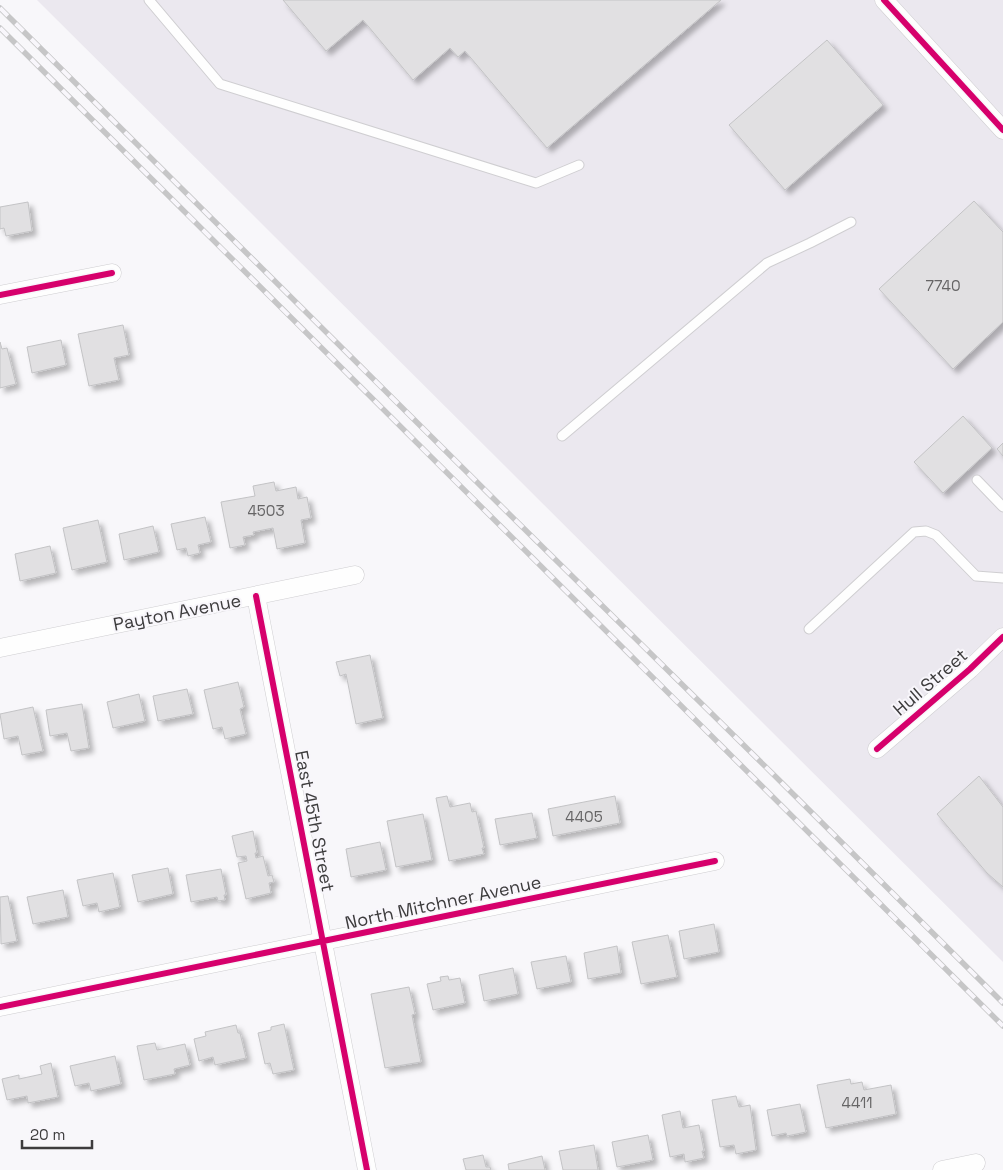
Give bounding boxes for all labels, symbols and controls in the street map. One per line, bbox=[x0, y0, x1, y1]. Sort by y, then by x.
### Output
house number: 7740 bbox=[925, 276, 961, 295]
house number: 4503 bbox=[247, 501, 285, 520]
street label: Payton Avenue bbox=[111, 588, 243, 636]
street label: Hull Street bbox=[888, 643, 972, 721]
street label: East 45th Street bbox=[290, 748, 340, 894]
house number: 4405 bbox=[565, 807, 603, 826]
street label: North Mitchner Avenue bbox=[343, 870, 543, 934]
house number: 4411 bbox=[842, 1093, 872, 1112]
scale bar bbox=[22, 1118, 92, 1150]
text: 20 m bbox=[30, 1125, 65, 1144]

